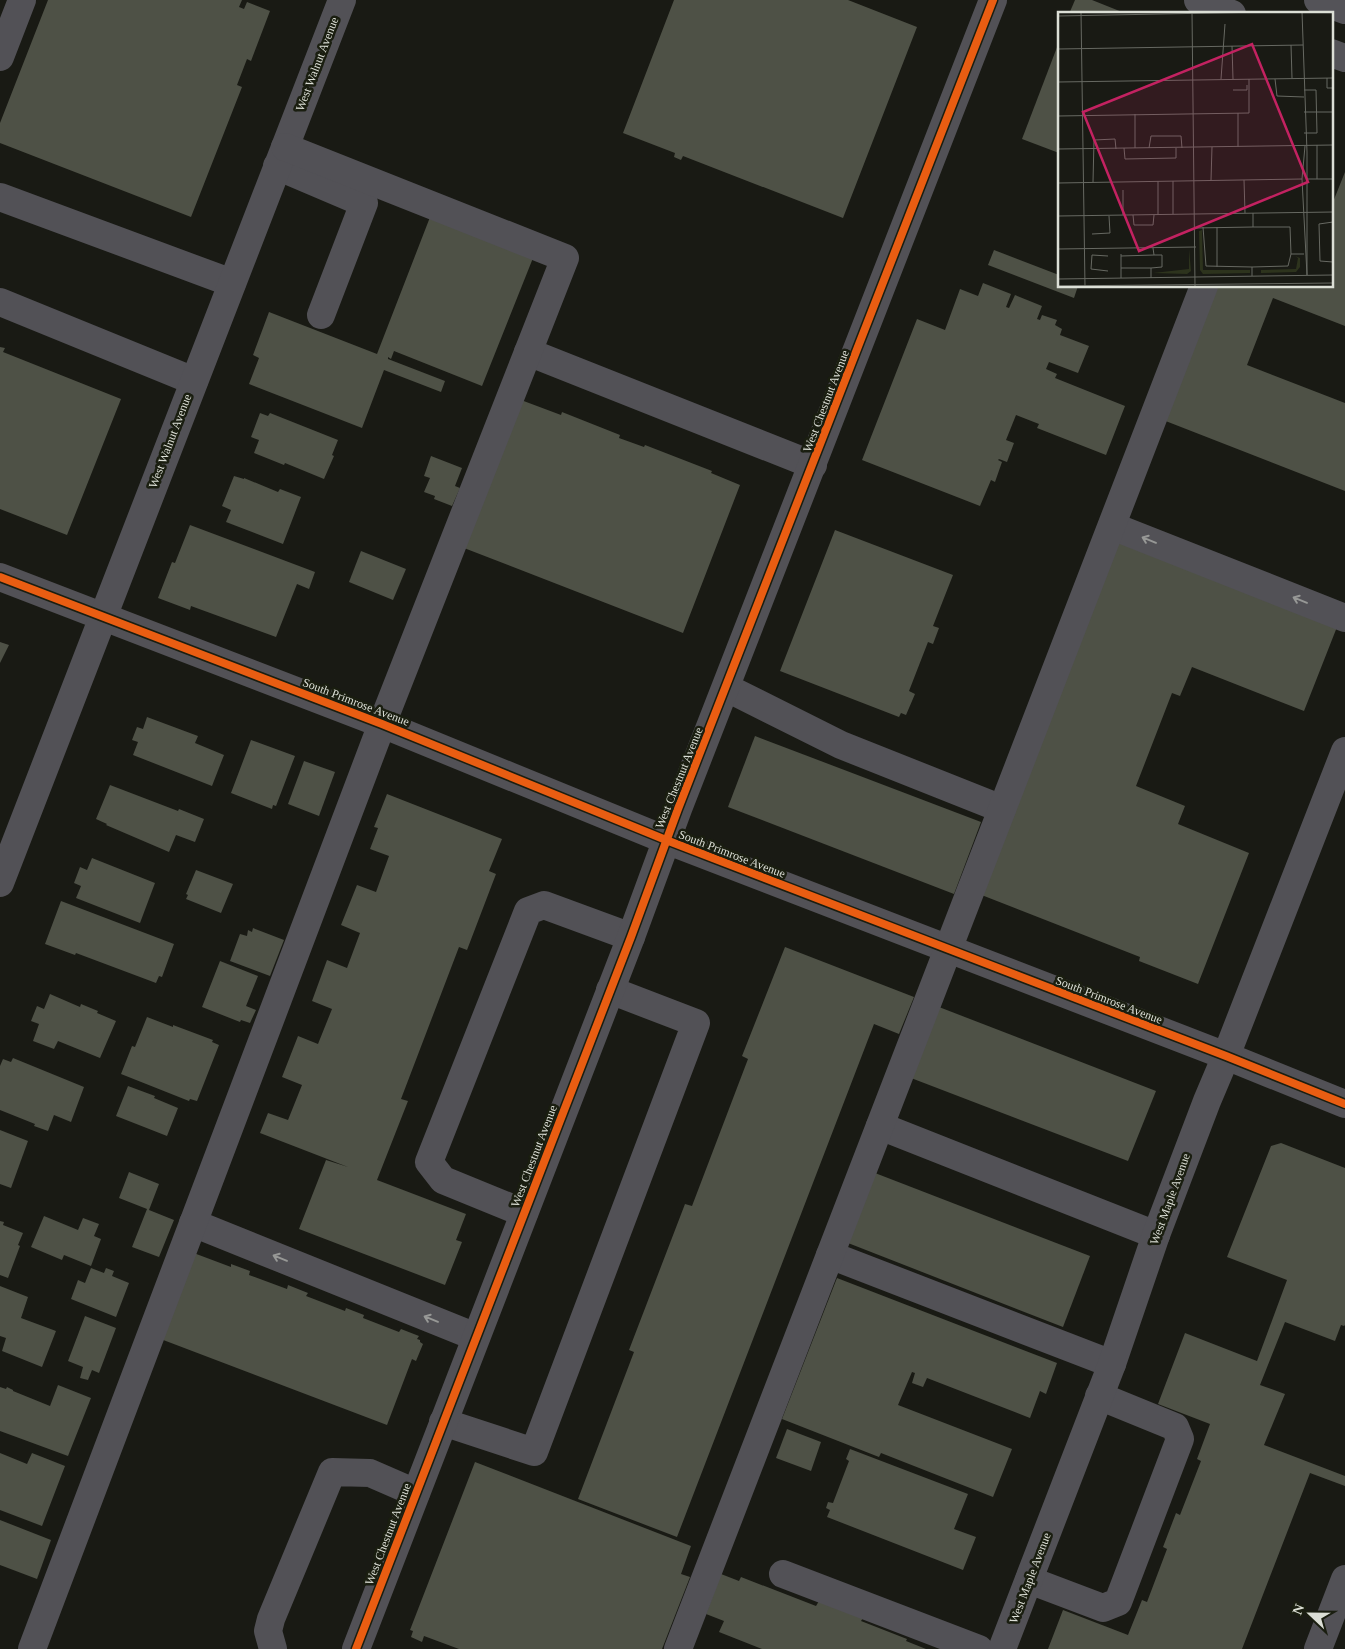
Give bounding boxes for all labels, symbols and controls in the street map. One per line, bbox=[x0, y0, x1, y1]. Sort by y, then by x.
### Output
inset map bbox=[1058, 12, 1332, 288]
street label: West Walnut Avenue bbox=[293, 15, 341, 113]
street label: West Chestnut Avenue bbox=[800, 348, 852, 454]
street label: West Walnut Avenue bbox=[146, 392, 194, 490]
one-way arrow bbox=[1141, 535, 1157, 544]
one-way arrow bbox=[1293, 595, 1308, 604]
street label: South Primrose Avenue bbox=[301, 675, 411, 729]
street label: West Chestnut Avenue bbox=[652, 725, 706, 831]
street label: South Primrose Avenue bbox=[677, 827, 787, 881]
street label: South Primrose Avenue bbox=[1054, 973, 1164, 1027]
street label: West Chestnut Avenue bbox=[508, 1103, 560, 1209]
street label: West Maple Avenue bbox=[1147, 1151, 1193, 1247]
one-way arrow bbox=[273, 1253, 288, 1263]
one-way arrow bbox=[424, 1314, 439, 1323]
street label: West Chestnut Avenue bbox=[362, 1481, 414, 1587]
street label: West Maple Avenue bbox=[1006, 1531, 1054, 1625]
north arrow bbox=[1285, 1589, 1335, 1639]
text: N bbox=[1290, 1602, 1307, 1617]

